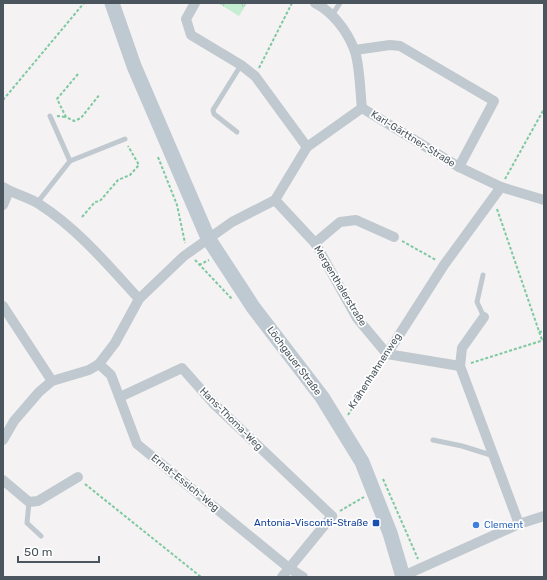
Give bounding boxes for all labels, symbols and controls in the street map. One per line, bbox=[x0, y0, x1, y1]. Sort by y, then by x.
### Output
street label: Karl-Gärttner-Straße bbox=[369, 108, 458, 170]
street label: Mergenthalerstraße bbox=[311, 244, 369, 329]
street label: Löchgauer Straße bbox=[264, 324, 324, 398]
street label: Krähenhahnenweg bbox=[346, 331, 404, 411]
street label: Hans-Thoma-Weg bbox=[197, 385, 265, 453]
street label: Ernst-Essich-Weg bbox=[149, 452, 221, 514]
place label: Antonia-Visconti-Straße bbox=[254, 517, 368, 529]
marker: Antonia-Visconti-Straße bbox=[371, 518, 381, 528]
place label: Clement bbox=[484, 519, 523, 531]
marker: Clement bbox=[471, 520, 481, 530]
scale bar bbox=[18, 538, 99, 564]
text: 50 m bbox=[24, 545, 52, 559]

